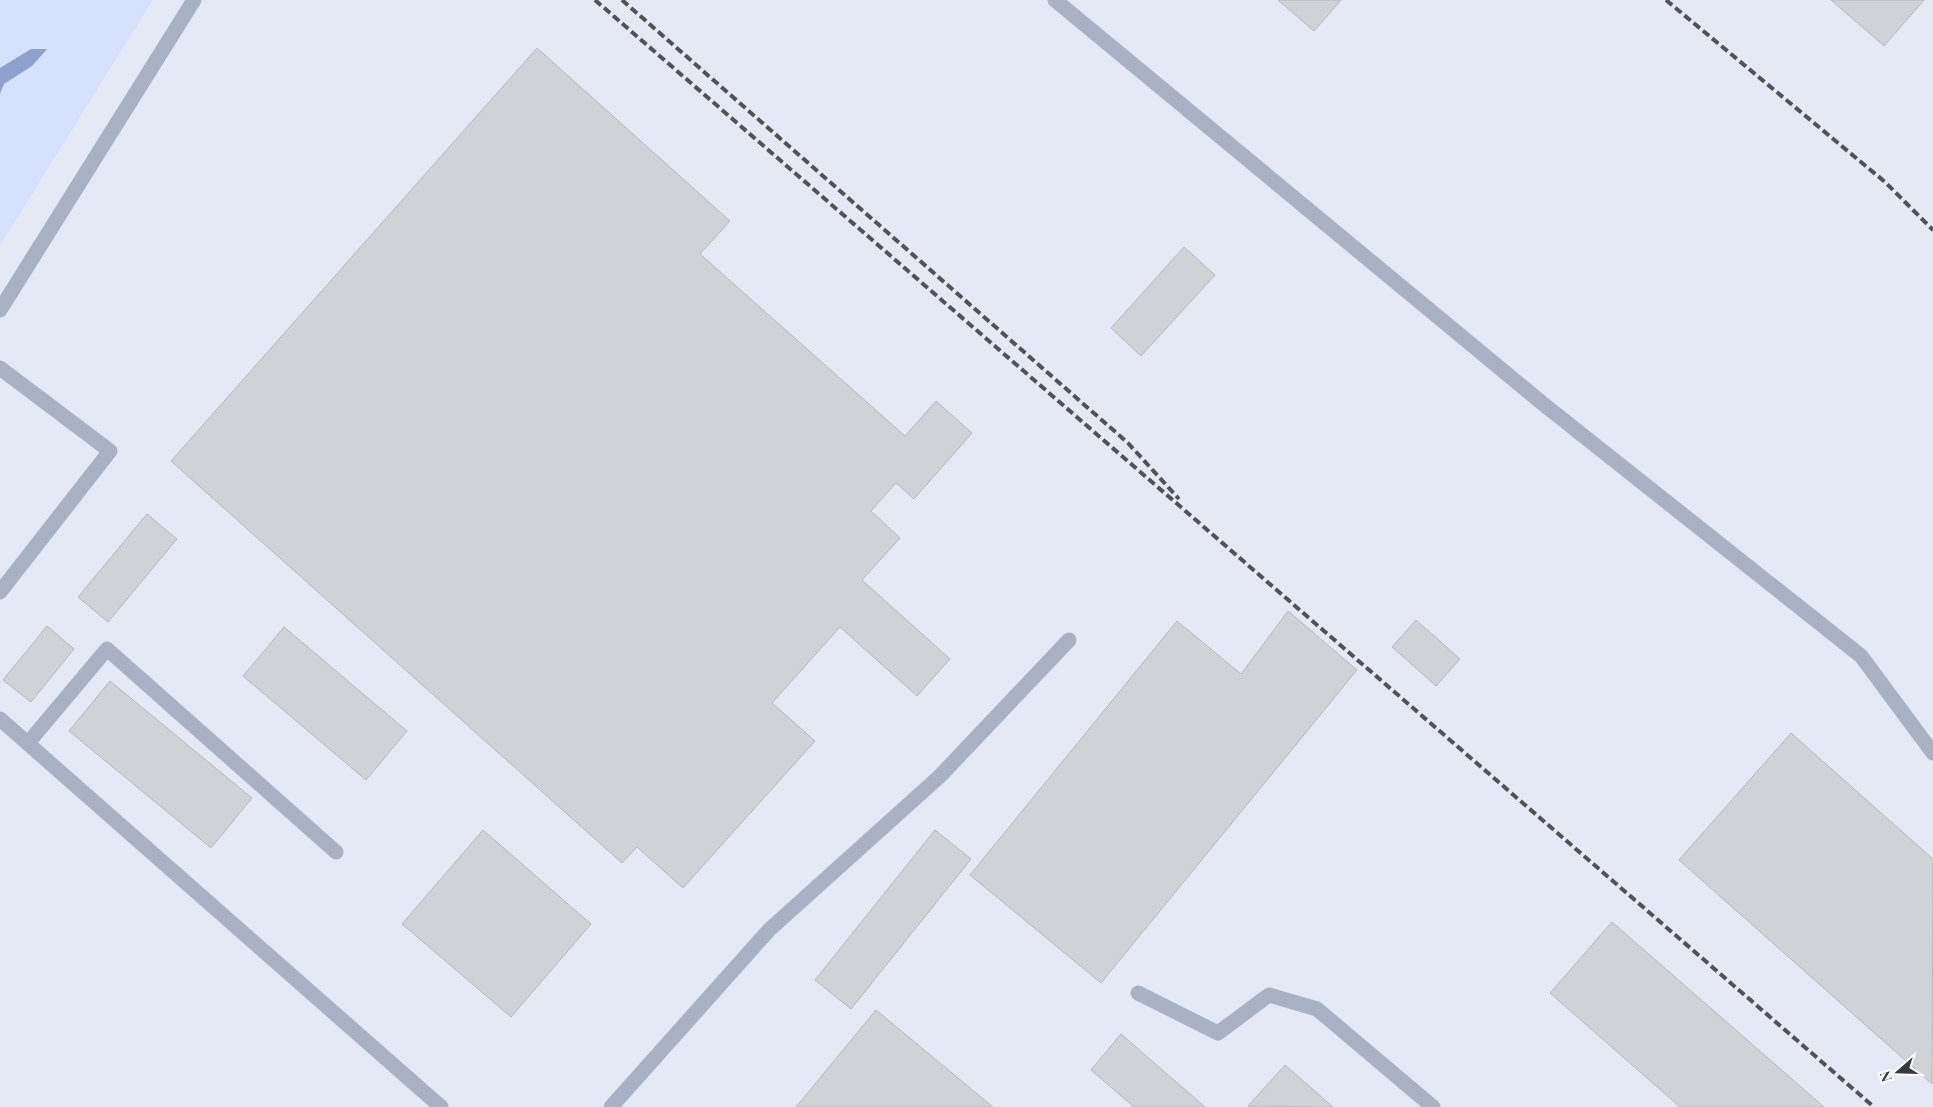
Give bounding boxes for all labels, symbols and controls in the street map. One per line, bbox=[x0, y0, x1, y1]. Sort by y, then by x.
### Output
north arrow bbox=[1873, 1047, 1923, 1097]
text: N bbox=[1875, 1069, 1896, 1085]

